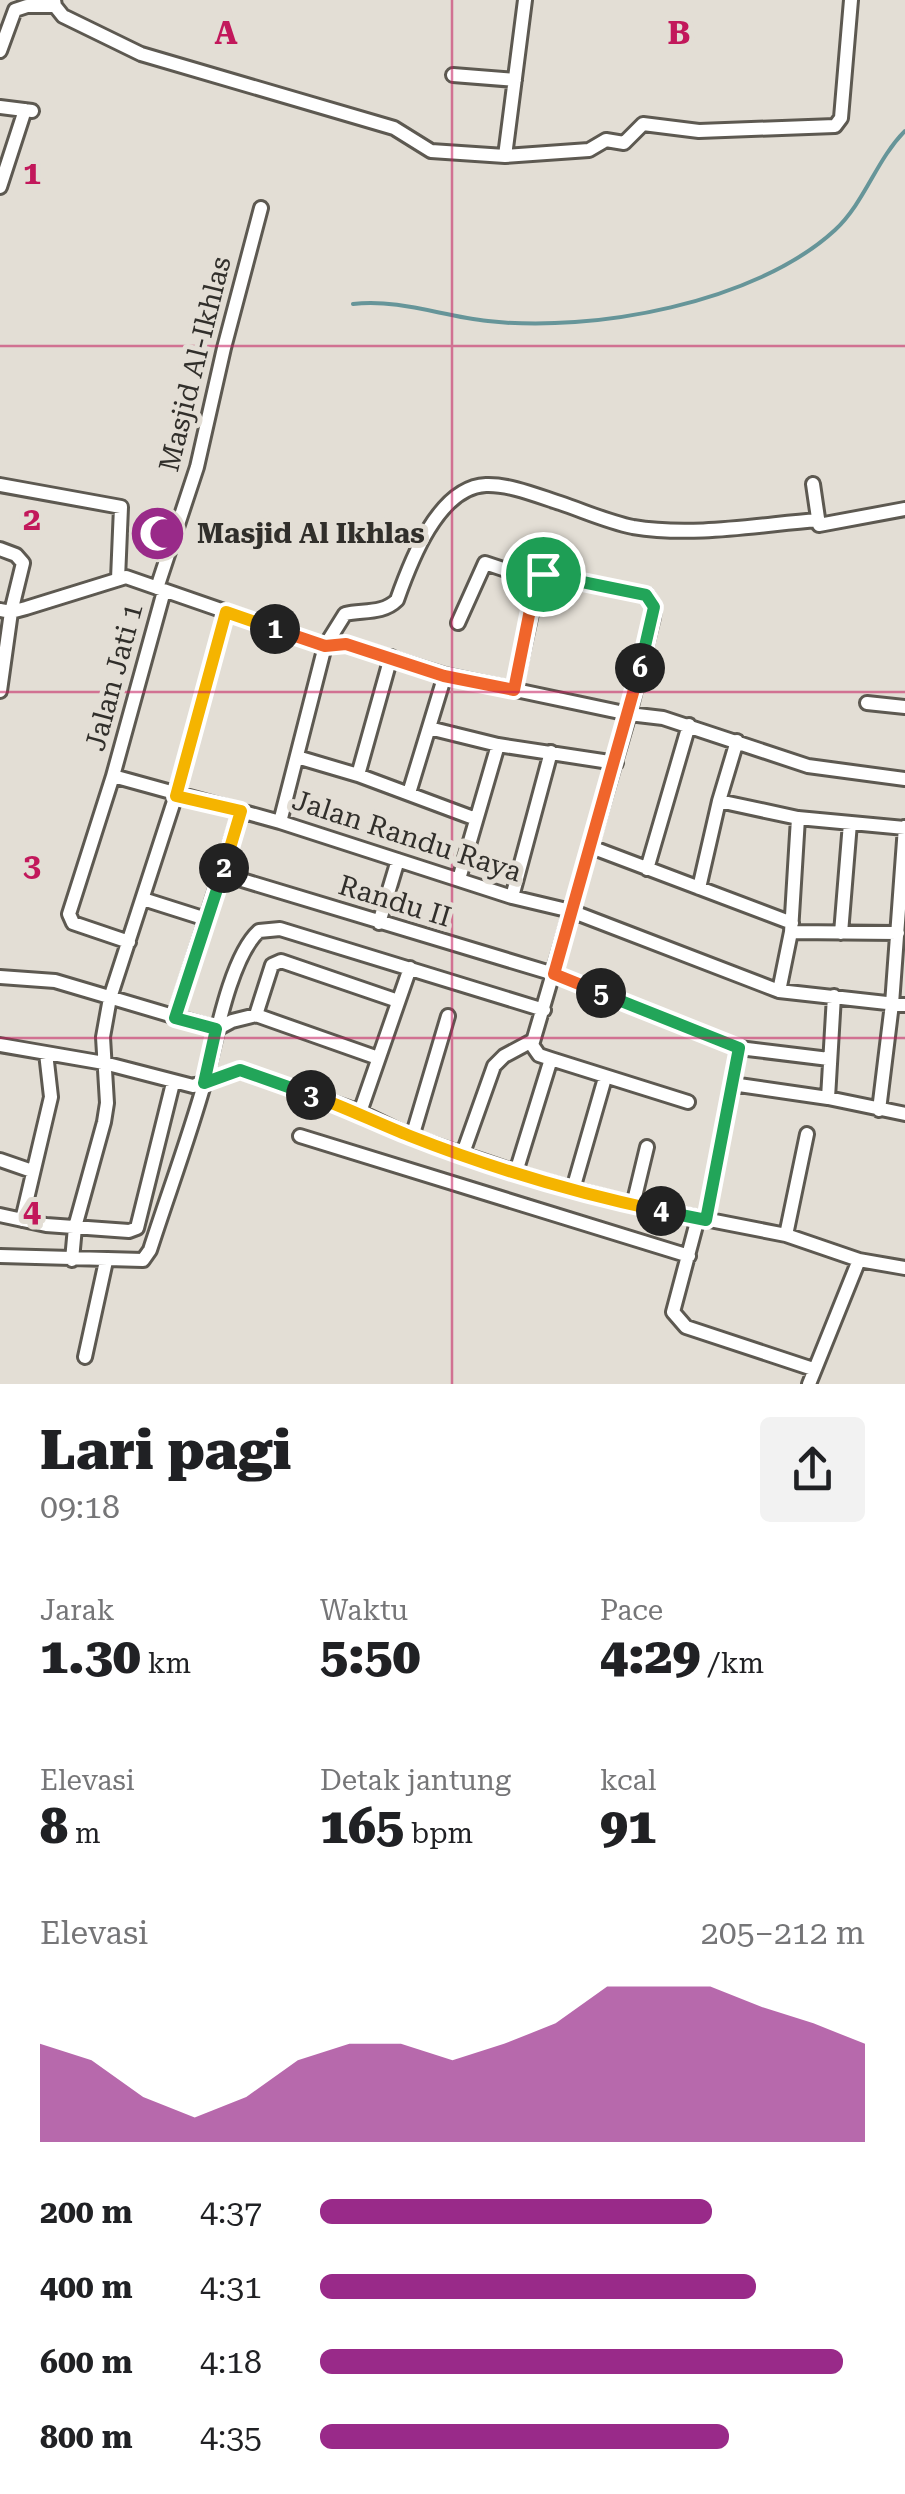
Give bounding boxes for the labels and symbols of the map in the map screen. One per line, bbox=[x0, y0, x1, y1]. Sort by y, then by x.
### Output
text: A bbox=[214, 14, 238, 52]
text: B bbox=[667, 14, 691, 52]
text: 1 bbox=[23, 154, 41, 192]
street label: Masjid Al-Ikhlas bbox=[152, 253, 238, 475]
text: 2 bbox=[23, 500, 41, 538]
mosque icon: Masjid Al Ikhlas bbox=[128, 503, 188, 563]
place label: Masjid Al Ikhlas bbox=[197, 517, 425, 550]
pin bbox=[501, 532, 586, 617]
street label: Jalan Jati 1 bbox=[78, 600, 150, 754]
pin: 1 bbox=[250, 604, 300, 654]
pin: 6 bbox=[615, 643, 665, 693]
street label: Jalan Randu Raya bbox=[288, 783, 526, 889]
pin: 2 bbox=[199, 843, 249, 893]
text: 3 bbox=[23, 846, 41, 884]
street label: Randu II bbox=[335, 868, 455, 934]
pin: 5 bbox=[576, 968, 626, 1018]
pin: 3 bbox=[286, 1070, 336, 1120]
pin: 4 bbox=[636, 1186, 686, 1236]
text: 4 bbox=[23, 1192, 41, 1230]

